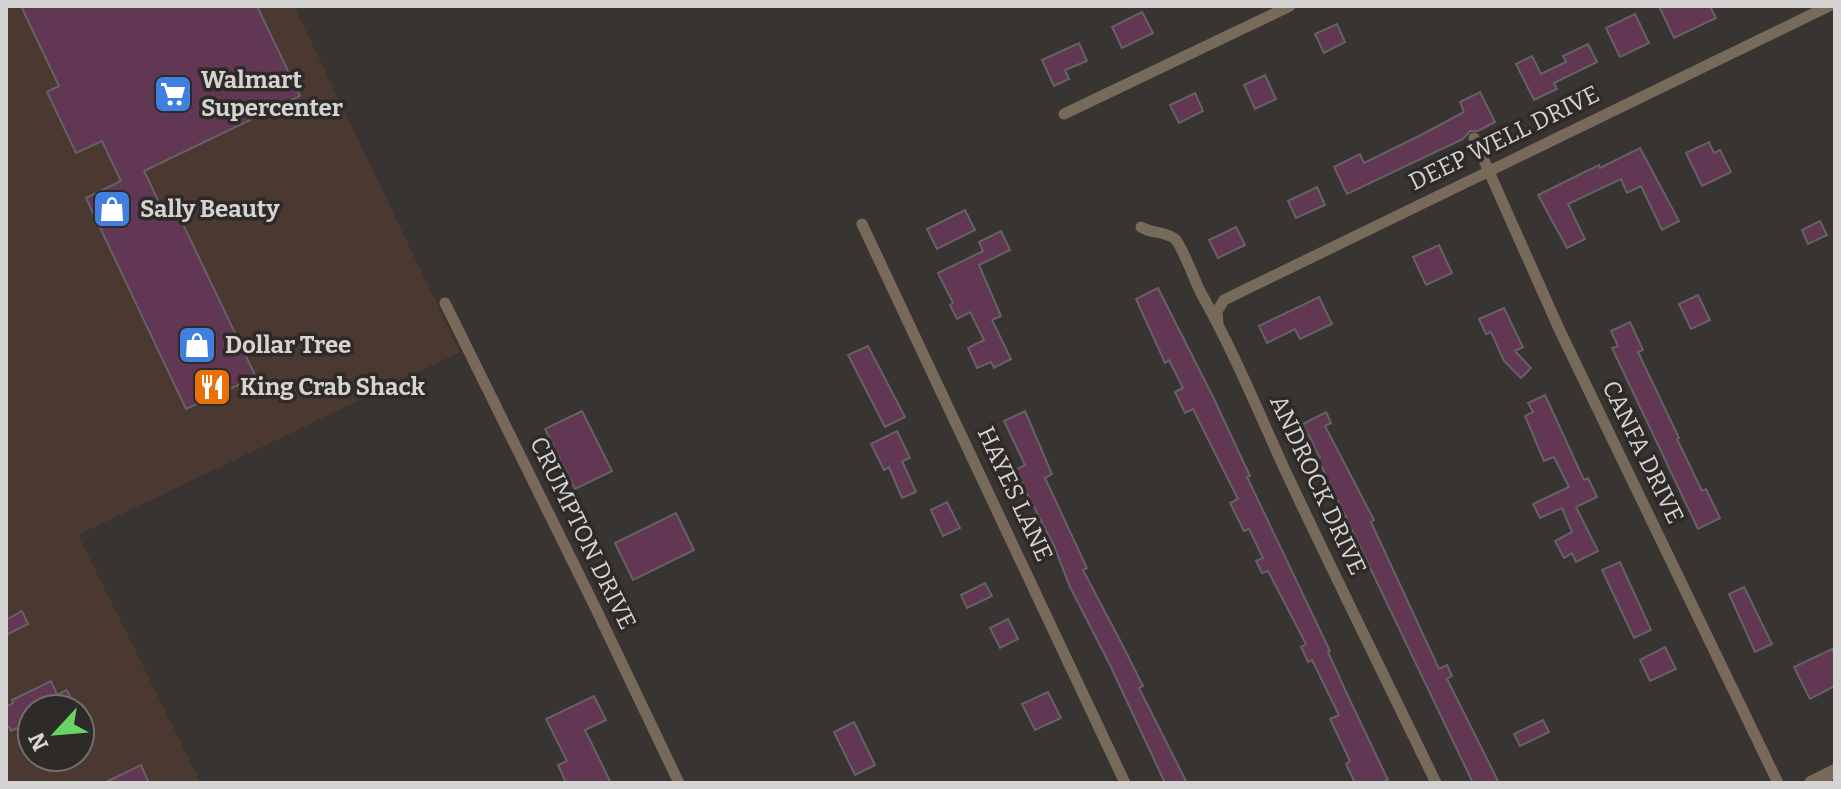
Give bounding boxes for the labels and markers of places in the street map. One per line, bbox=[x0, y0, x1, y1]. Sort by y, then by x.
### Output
place label: Walmart Supercenter bbox=[201, 66, 343, 122]
supermarket icon: Walmart Supercenter bbox=[152, 73, 194, 115]
shop icon: Sally Beauty bbox=[91, 188, 133, 230]
place label: Sally Beauty bbox=[140, 195, 280, 223]
shop icon: Dollar Tree bbox=[176, 324, 218, 366]
place label: Dollar Tree bbox=[225, 331, 351, 359]
restaurant icon: King Crab Shack bbox=[191, 366, 233, 408]
place label: King Crab Shack bbox=[240, 373, 426, 401]

